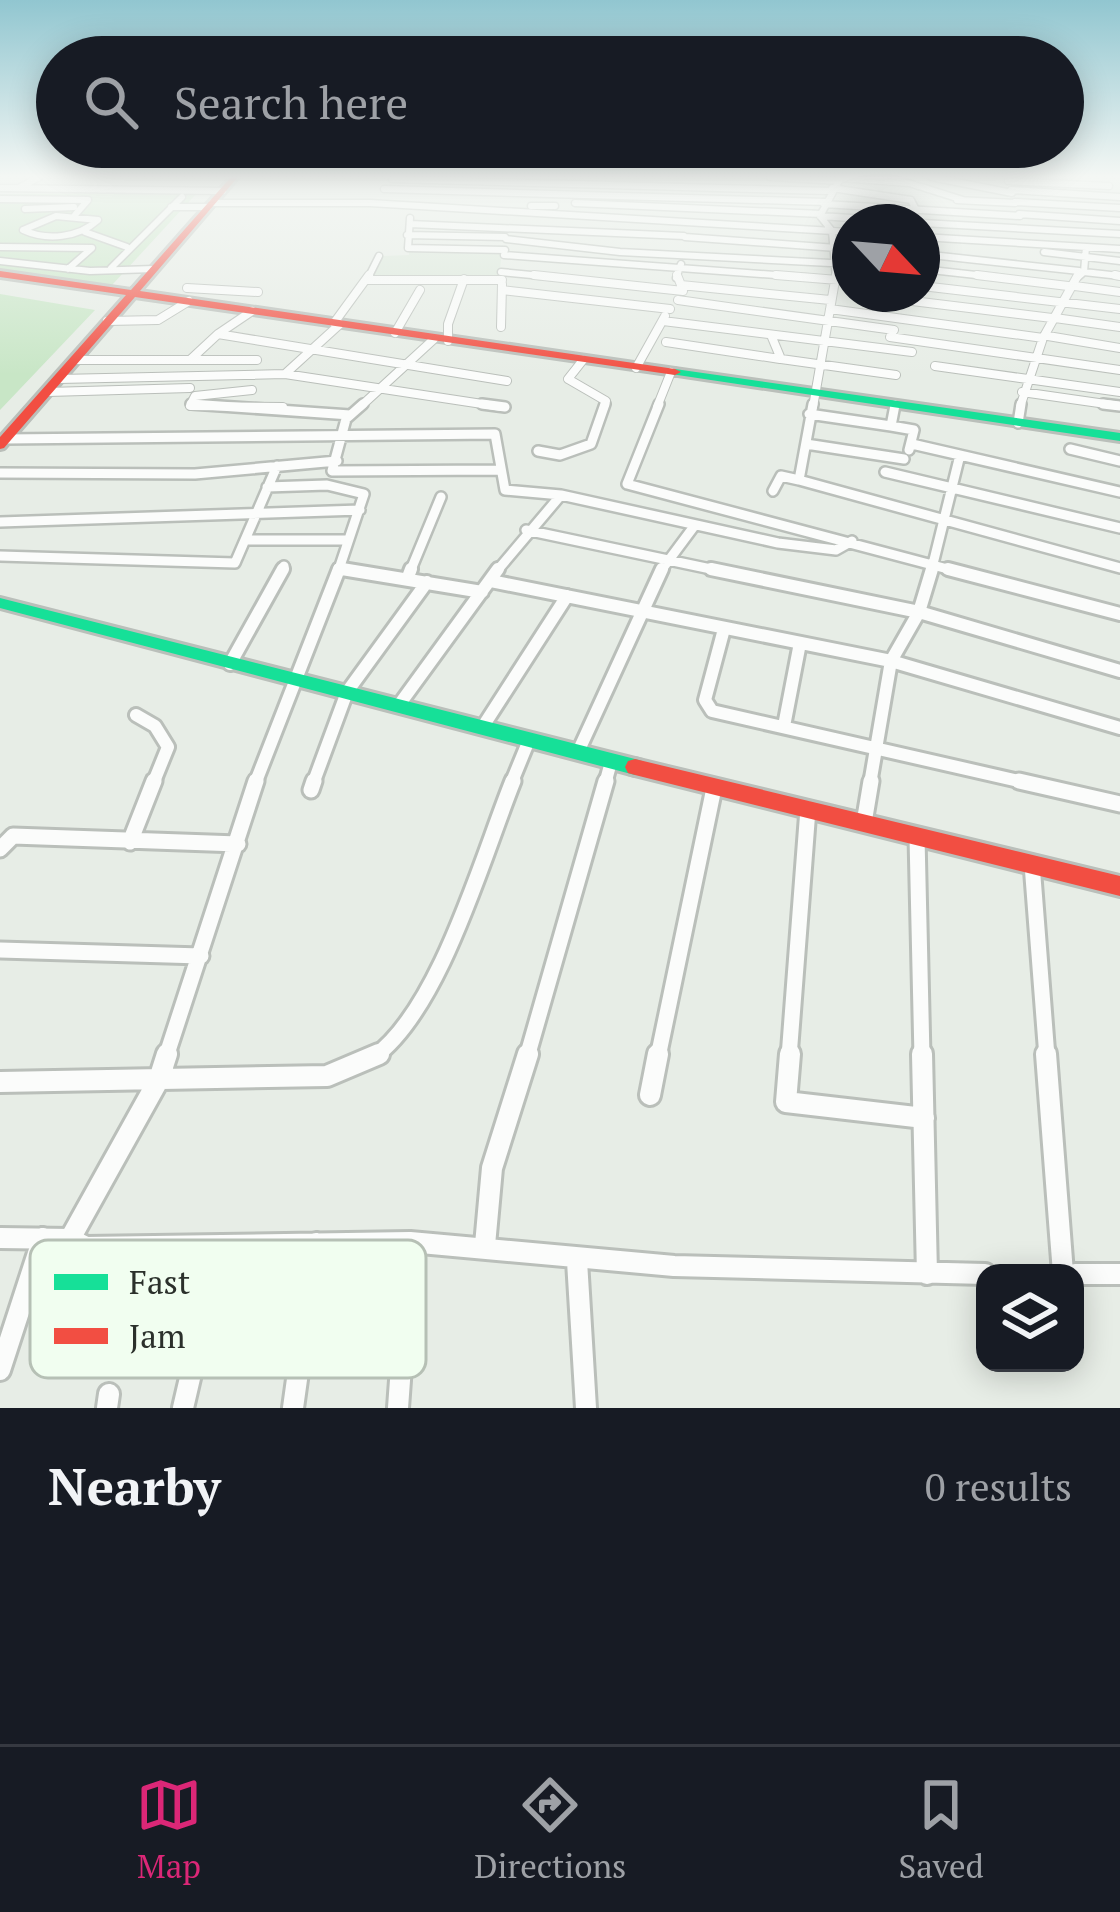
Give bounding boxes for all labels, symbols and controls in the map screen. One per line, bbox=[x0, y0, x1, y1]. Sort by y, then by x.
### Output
search box bbox=[36, 36, 1084, 168]
icon: search bbox=[78, 69, 144, 135]
text: Search here bbox=[174, 72, 408, 132]
north arrow bbox=[832, 204, 940, 312]
legend bbox=[30, 1240, 426, 1378]
text: Fast bbox=[129, 1260, 190, 1303]
map controls bbox=[976, 1264, 1084, 1372]
button: layers bbox=[976, 1264, 1084, 1372]
text: Jam bbox=[129, 1314, 185, 1357]
text: Nearby bbox=[48, 1452, 221, 1520]
text: 0 results bbox=[925, 1460, 1072, 1512]
tab: Map bbox=[136, 1772, 202, 1887]
tab: Directions bbox=[474, 1772, 626, 1887]
tab: Saved bbox=[899, 1772, 984, 1887]

